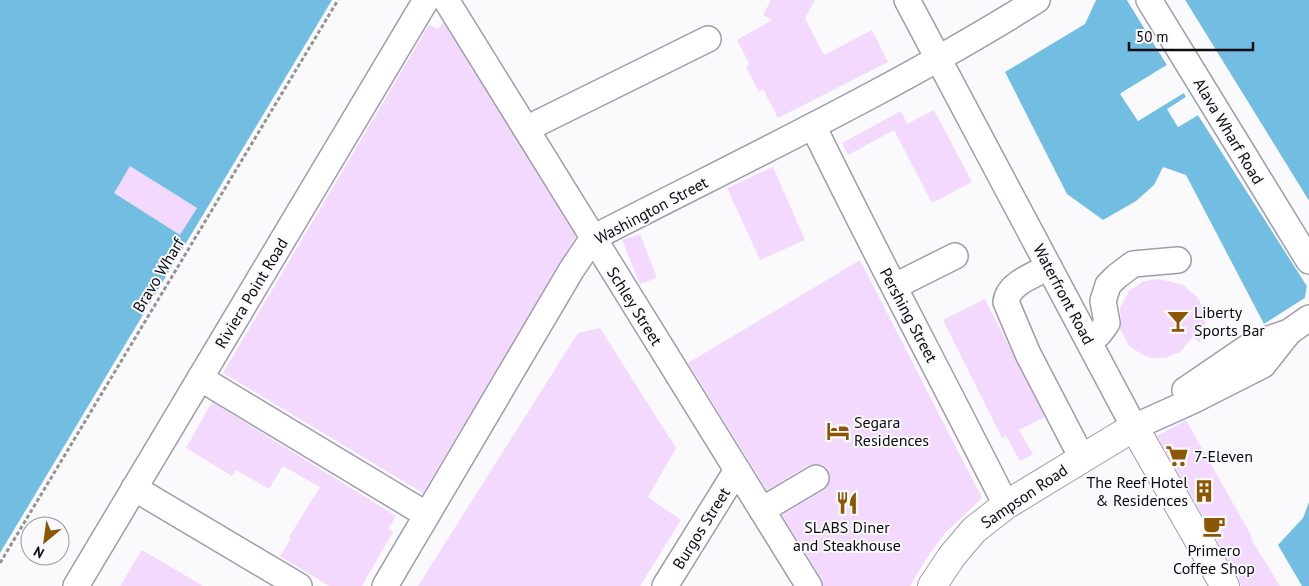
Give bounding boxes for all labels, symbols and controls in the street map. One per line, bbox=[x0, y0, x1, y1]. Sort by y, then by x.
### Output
scale bar bbox=[1129, 20, 1253, 52]
text: 50 m bbox=[1136, 27, 1169, 46]
street label: Alava Wharf Road bbox=[1189, 74, 1269, 188]
street label: Washington Street bbox=[591, 171, 712, 248]
street label: Bravo Wharf bbox=[128, 233, 188, 316]
street label: Riviera Point Road bbox=[210, 234, 292, 352]
street label: Waterfront Road bbox=[1029, 240, 1099, 348]
street label: Schley Street bbox=[603, 263, 667, 349]
street label: Pershing Street bbox=[876, 264, 943, 366]
place label: Liberty Sports Bar bbox=[1194, 302, 1265, 340]
bar icon: Liberty Sports Bar bbox=[1165, 308, 1191, 334]
place label: Segara Residences bbox=[854, 412, 929, 450]
hotel icon: Segara Residences bbox=[825, 418, 851, 444]
supermarket icon: 7-Eleven bbox=[1164, 443, 1190, 469]
place label: 7-Eleven bbox=[1194, 446, 1253, 466]
street label: Sampson Road bbox=[977, 460, 1071, 532]
place label: The Reef Hotel & Residences bbox=[1086, 472, 1188, 510]
building icon: The Reef Hotel & Residences bbox=[1191, 478, 1217, 504]
street label: Burgos Street bbox=[668, 483, 734, 573]
restaurant icon: SLABS Diner and Steakhouse bbox=[834, 490, 860, 516]
cafe icon: Primero Coffee Shop bbox=[1201, 513, 1227, 539]
north arrow bbox=[20, 516, 70, 566]
place label: SLABS Diner and Steakhouse bbox=[793, 517, 901, 555]
place label: Primero Coffee Shop bbox=[1173, 540, 1255, 578]
text: N bbox=[30, 542, 47, 562]

